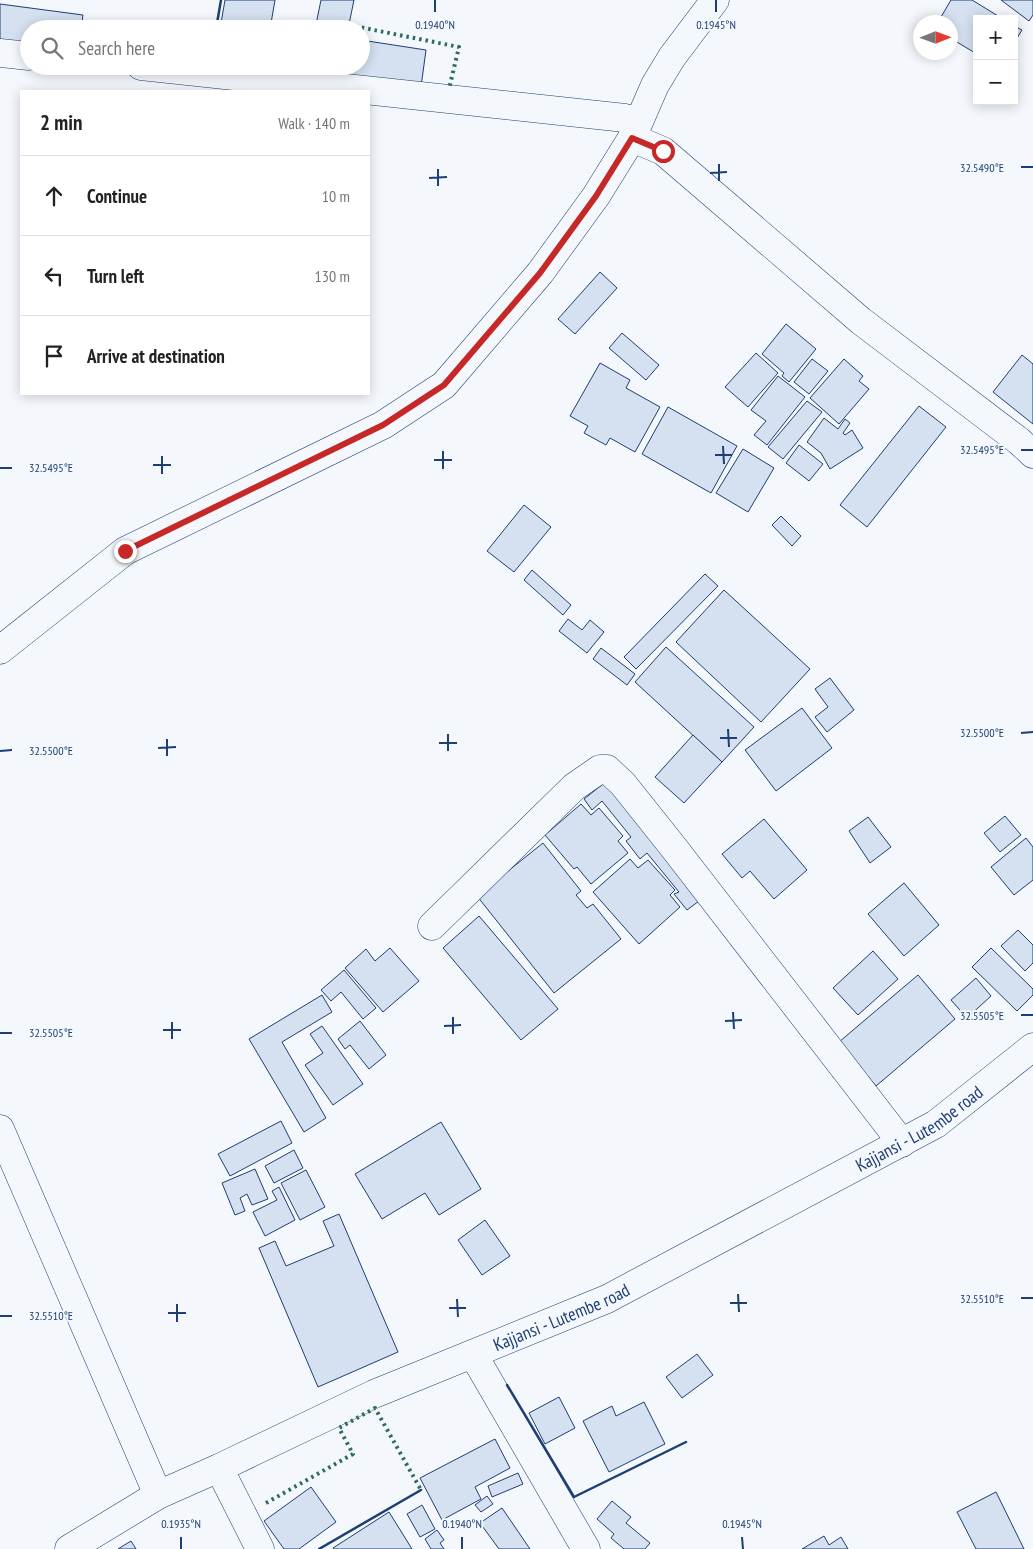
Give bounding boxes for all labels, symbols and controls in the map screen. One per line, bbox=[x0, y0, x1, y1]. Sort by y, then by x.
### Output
north arrow bbox=[913, 15, 958, 60]
map controls bbox=[973, 15, 1018, 105]
button: + bbox=[973, 15, 1018, 60]
text: 0.1940°N bbox=[415, 17, 455, 32]
text: 0.1945°N bbox=[696, 17, 736, 32]
search box bbox=[20, 20, 370, 75]
icon: search bbox=[38, 34, 66, 62]
text: Search here bbox=[78, 36, 155, 60]
button: − bbox=[973, 60, 1018, 105]
text: 2 min bbox=[40, 109, 82, 136]
text: Walk · 140 m bbox=[278, 113, 350, 133]
route start bbox=[652, 140, 675, 163]
text: 32.5490°E bbox=[960, 160, 1004, 175]
icon: ahead bbox=[40, 182, 68, 210]
text: Continue bbox=[87, 184, 147, 208]
text: 10 m bbox=[322, 186, 350, 206]
icon: left bbox=[40, 262, 68, 290]
text: Turn left bbox=[87, 264, 144, 288]
text: 130 m bbox=[315, 266, 350, 286]
icon: arrive bbox=[40, 342, 68, 370]
text: Arrive at destination bbox=[87, 344, 225, 368]
text: 32.5495°E bbox=[960, 442, 1004, 457]
text: 32.5495°E bbox=[29, 460, 73, 475]
route end bbox=[114, 540, 137, 563]
text: 32.5500°E bbox=[960, 725, 1004, 740]
text: 32.5500°E bbox=[29, 743, 73, 758]
text: 32.5505°E bbox=[960, 1008, 1004, 1023]
text: 32.5505°E bbox=[29, 1025, 73, 1040]
street label: Kajjansi - Lutembe road bbox=[851, 1080, 987, 1176]
street label: Kajjansi - Lutembe road bbox=[490, 1278, 633, 1356]
text: 32.5510°E bbox=[960, 1291, 1004, 1306]
text: 32.5510°E bbox=[29, 1308, 73, 1323]
text: 0.1935°N bbox=[161, 1516, 201, 1531]
text: 0.1940°N bbox=[442, 1516, 482, 1531]
text: 0.1945°N bbox=[722, 1516, 762, 1531]

